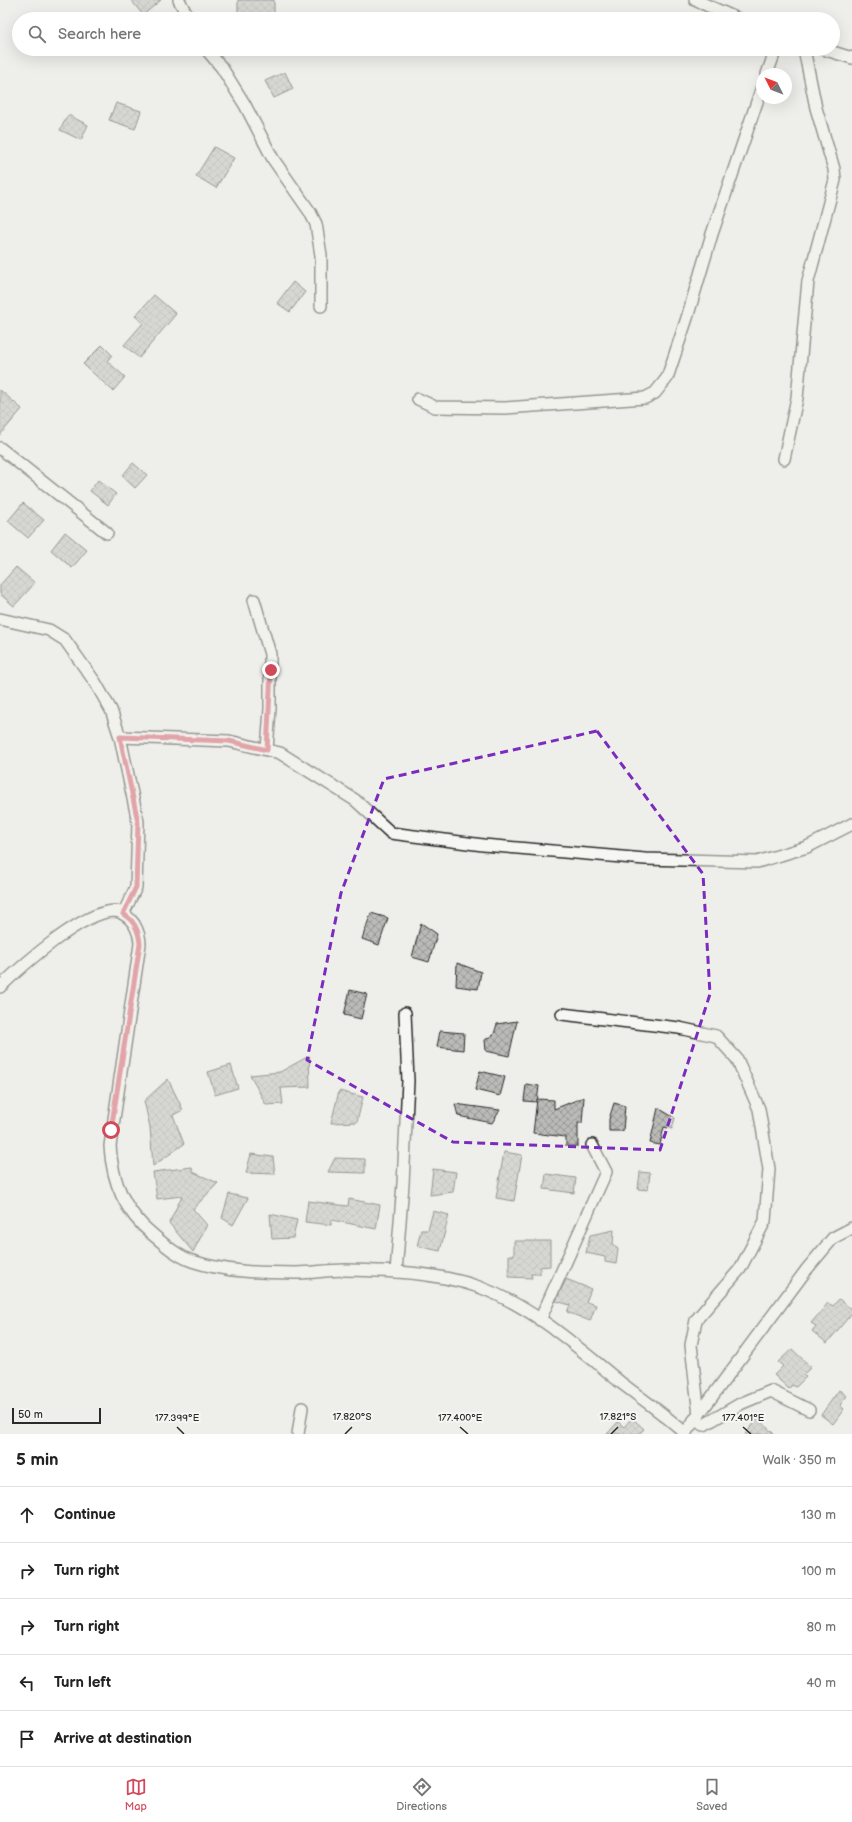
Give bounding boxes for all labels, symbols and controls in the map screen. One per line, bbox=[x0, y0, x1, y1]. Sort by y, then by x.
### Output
search box bbox=[12, 12, 840, 56]
icon: search bbox=[26, 23, 48, 45]
text: Search here bbox=[58, 25, 141, 44]
north arrow bbox=[756, 68, 792, 104]
route end bbox=[262, 661, 280, 679]
route start bbox=[102, 1121, 120, 1139]
scale bar bbox=[12, 1406, 101, 1425]
text: 50 m bbox=[18, 1408, 43, 1421]
text: 17.820°S bbox=[333, 1411, 372, 1423]
text: 17.821°S bbox=[600, 1411, 636, 1423]
text: 177.399°E bbox=[155, 1412, 200, 1424]
text: 177.400°E bbox=[438, 1412, 483, 1424]
text: 177.401°E bbox=[722, 1412, 765, 1424]
text: 5 min bbox=[16, 1450, 59, 1470]
text: Walk · 350 m bbox=[762, 1452, 836, 1468]
icon: ahead bbox=[16, 1504, 38, 1526]
text: Continue bbox=[54, 1505, 116, 1524]
text: 130 m bbox=[801, 1507, 836, 1523]
icon: right bbox=[16, 1560, 38, 1582]
text: Turn right bbox=[54, 1561, 119, 1580]
text: 100 m bbox=[801, 1563, 836, 1579]
icon: right bbox=[16, 1616, 38, 1638]
text: Turn right bbox=[54, 1617, 119, 1636]
text: 80 m bbox=[807, 1619, 836, 1635]
icon: left bbox=[16, 1672, 38, 1694]
text: Turn left bbox=[54, 1673, 111, 1692]
text: 40 m bbox=[806, 1675, 836, 1691]
icon: arrive bbox=[16, 1728, 38, 1750]
text: Arrive at destination bbox=[54, 1729, 192, 1748]
tab: Map bbox=[125, 1776, 147, 1813]
tab: Directions bbox=[396, 1776, 447, 1813]
tab: Saved bbox=[696, 1776, 727, 1813]

